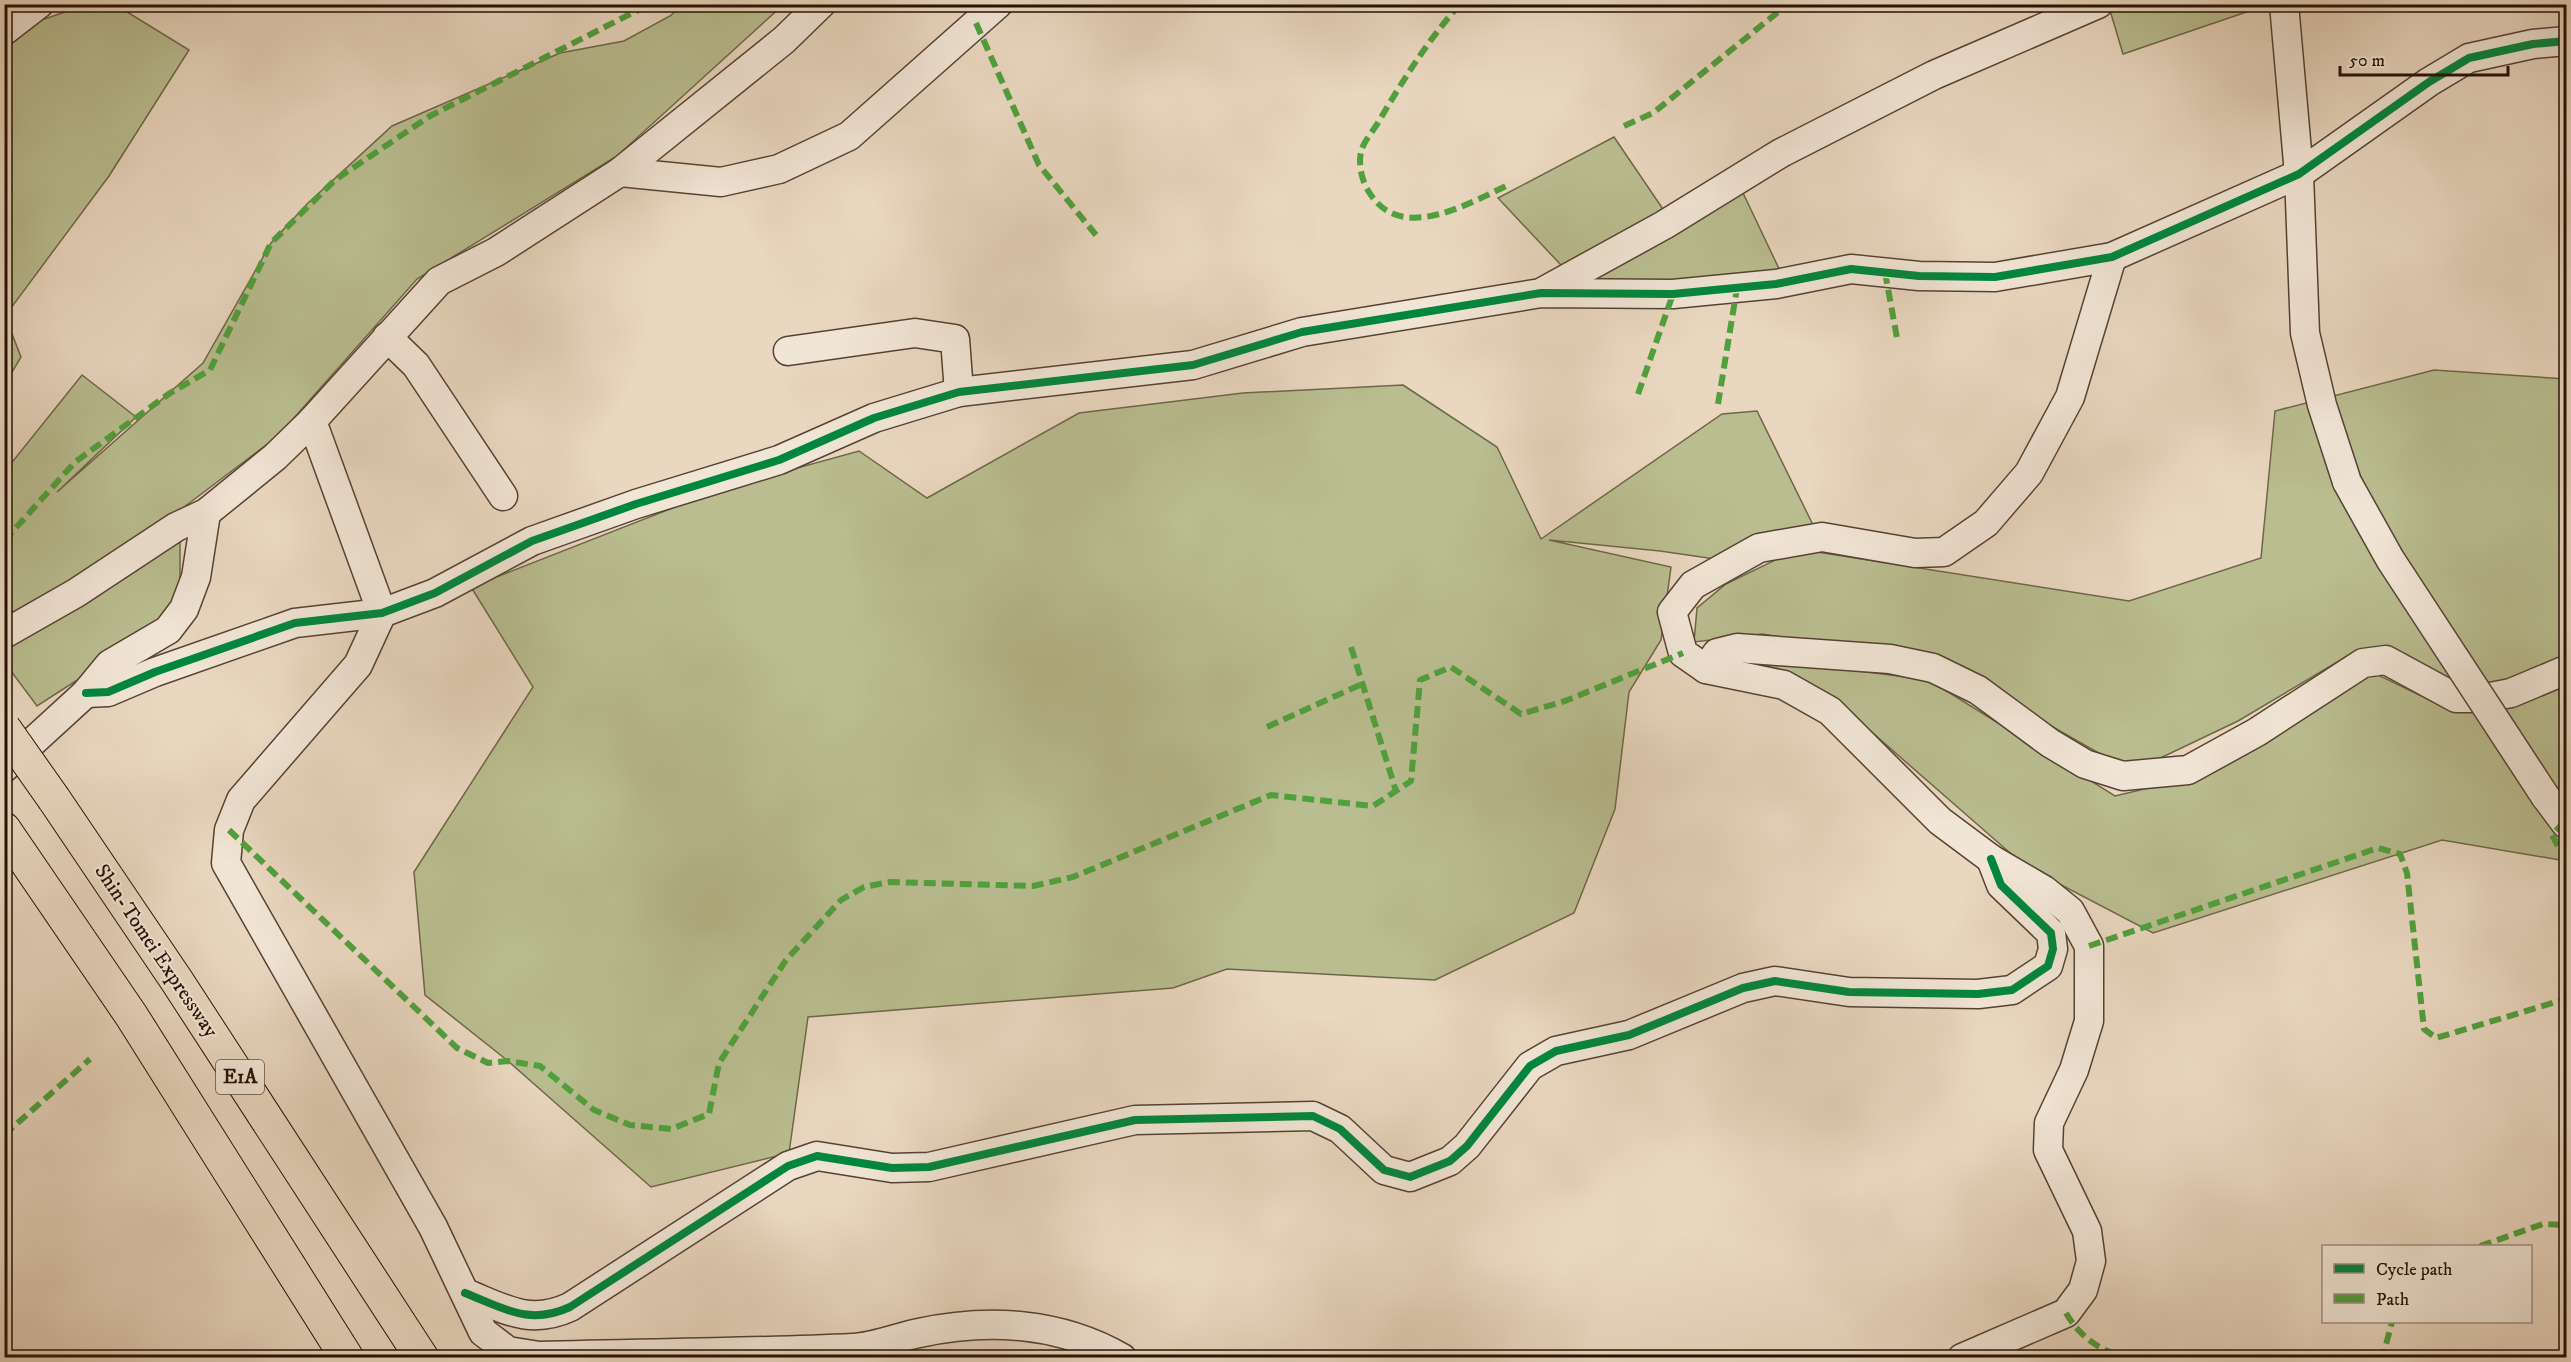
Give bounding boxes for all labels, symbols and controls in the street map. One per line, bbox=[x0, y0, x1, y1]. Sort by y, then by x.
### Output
scale bar bbox=[2340, 39, 2508, 77]
text: 50 m bbox=[2349, 50, 2385, 72]
street label: Shin-Tomei Expressway bbox=[88, 859, 224, 1043]
road number: E1A bbox=[216, 1060, 264, 1094]
legend bbox=[2322, 1245, 2532, 1323]
text: Cycle path bbox=[2376, 1259, 2453, 1281]
text: Path bbox=[2376, 1289, 2410, 1311]

